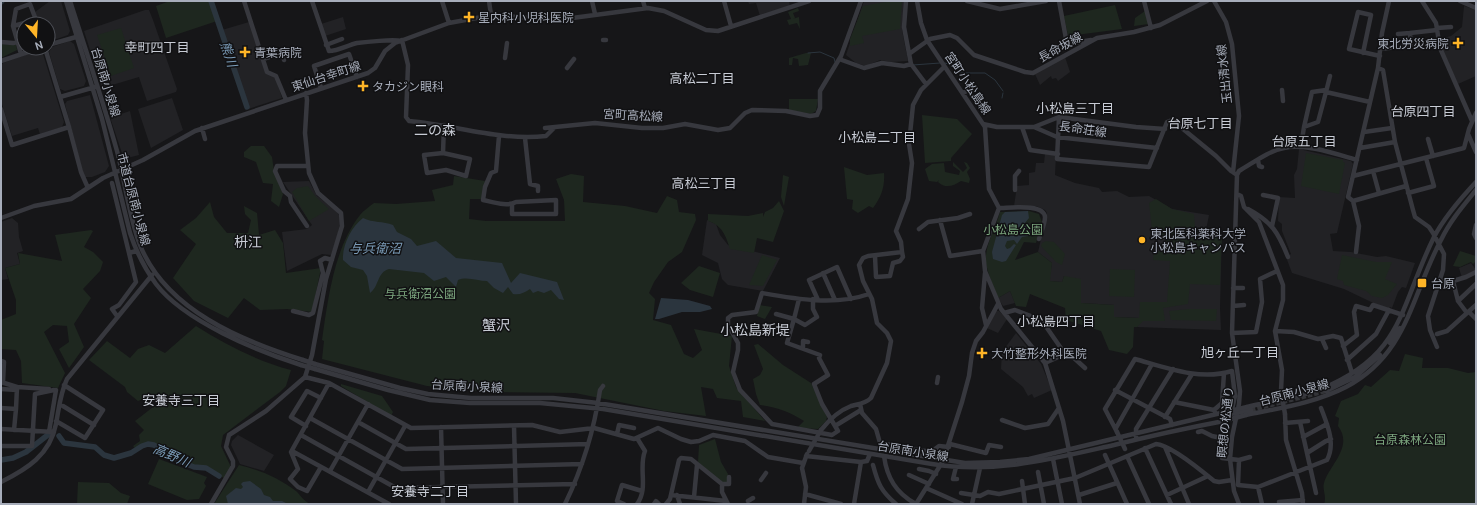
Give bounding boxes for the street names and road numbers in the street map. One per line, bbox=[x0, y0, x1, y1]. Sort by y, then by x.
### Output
street label: 長命坂線 bbox=[1035, 29, 1085, 65]
street label: 玉出清水線 bbox=[1213, 43, 1235, 105]
street label: 台原南小泉線 bbox=[88, 45, 124, 119]
street label: 宮町小松島線 bbox=[942, 49, 994, 117]
street label: 東仙台幸町線 bbox=[289, 58, 363, 94]
street label: 宮町高松線 bbox=[603, 106, 663, 124]
street label: 長命荘線 bbox=[1058, 118, 1108, 140]
street label: 市道台原南小泉線 bbox=[114, 151, 154, 247]
street label: 台原南小泉線 bbox=[1257, 375, 1331, 409]
street label: 台原南小泉線 bbox=[431, 377, 503, 395]
street label: 瞑想の松通り bbox=[1214, 385, 1236, 459]
street label: 台原南小泉線 bbox=[876, 438, 950, 464]

